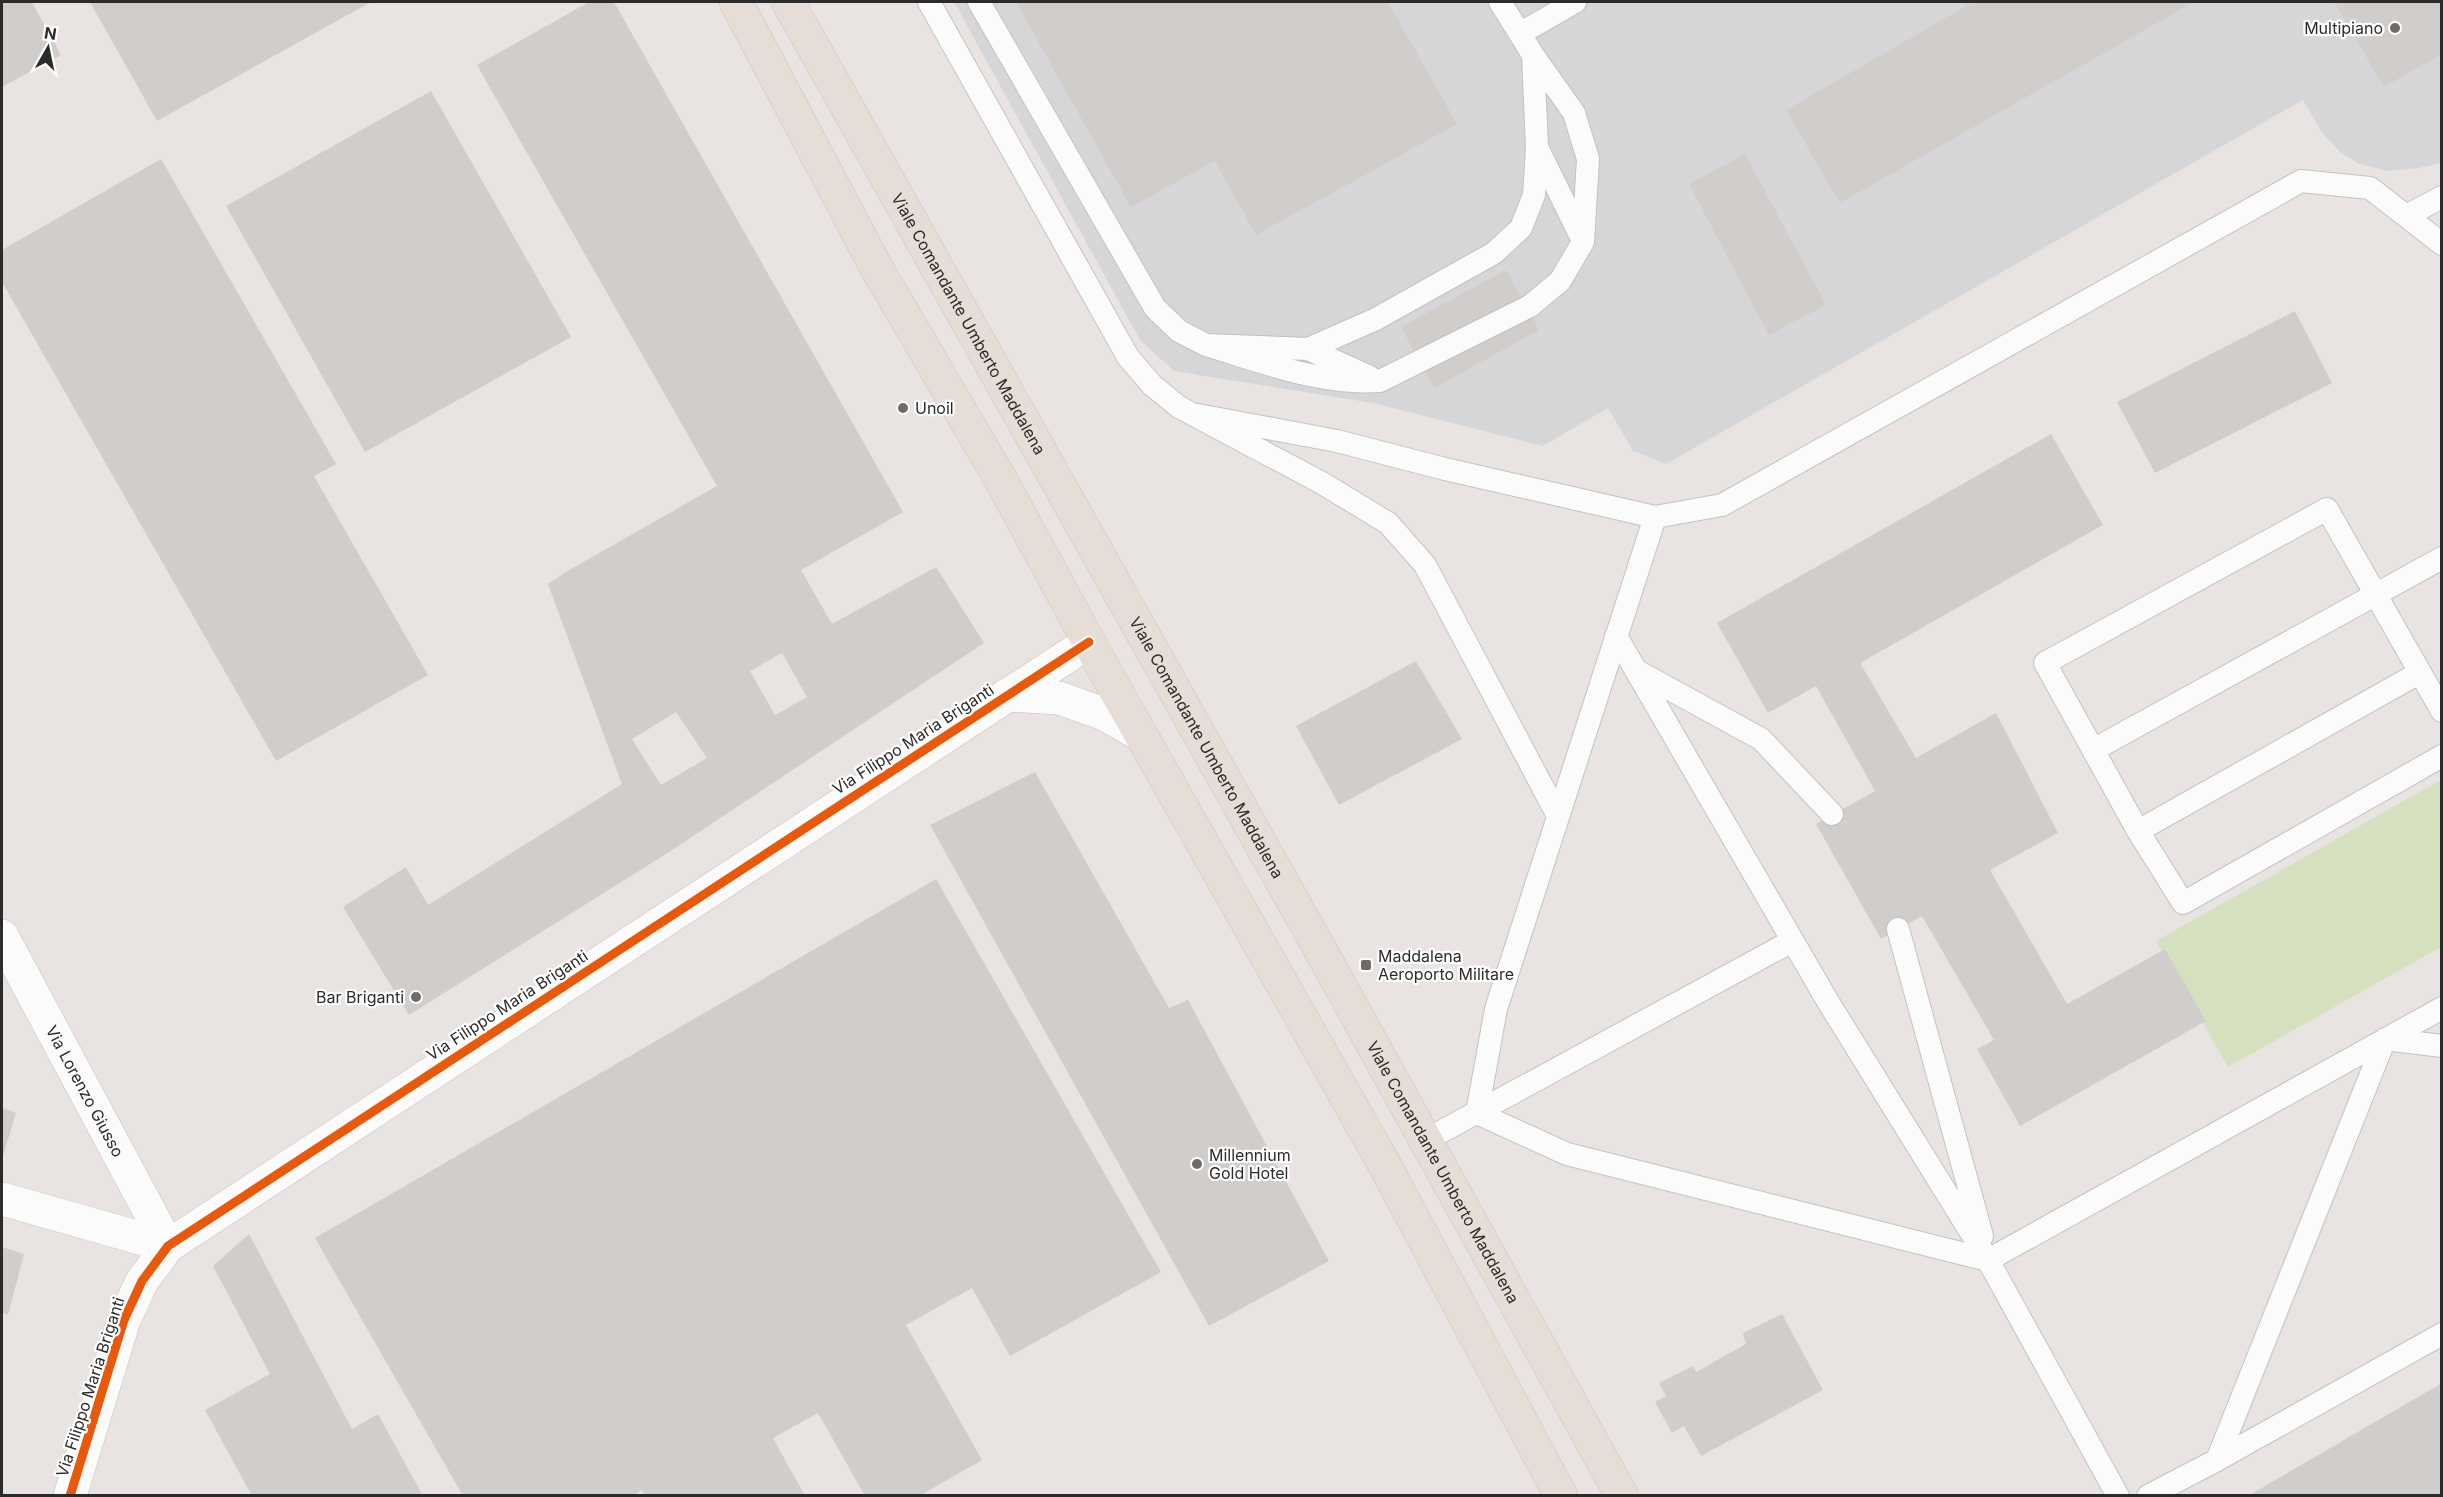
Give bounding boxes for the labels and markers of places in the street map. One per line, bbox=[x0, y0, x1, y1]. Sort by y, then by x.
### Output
place label: Multipiano bbox=[2304, 18, 2383, 38]
marker: Multipiano bbox=[2388, 21, 2402, 35]
place label: Unoil bbox=[915, 398, 954, 418]
marker: Unoil bbox=[896, 401, 910, 415]
place label: Maddalena Aeroporto Militare bbox=[1378, 946, 1514, 984]
marker: Maddalena Aeroporto Militare bbox=[1359, 958, 1373, 972]
place label: Bar Briganti bbox=[316, 987, 404, 1007]
marker: Bar Briganti bbox=[409, 990, 423, 1004]
place label: Millennium Gold Hotel bbox=[1209, 1145, 1291, 1183]
marker: Millennium Gold Hotel bbox=[1190, 1157, 1204, 1171]

